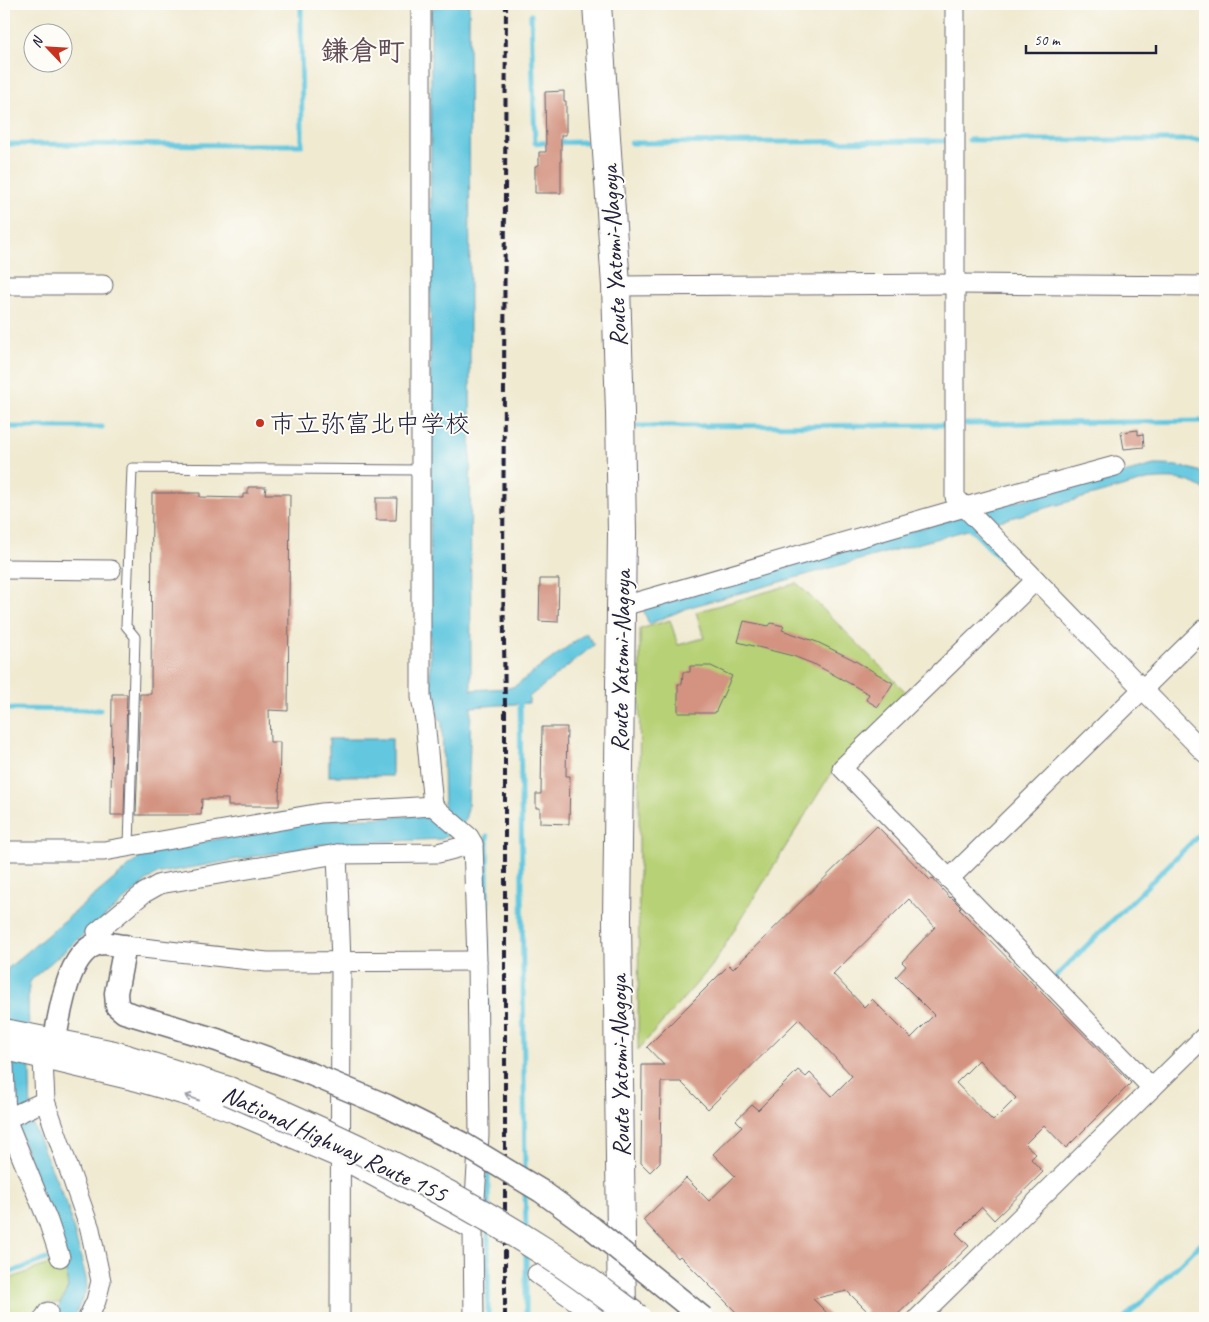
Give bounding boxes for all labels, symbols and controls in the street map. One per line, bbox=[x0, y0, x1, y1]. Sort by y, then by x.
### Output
north arrow bbox=[22, 22, 72, 72]
scale bar bbox=[1026, 22, 1156, 54]
text: 50 m bbox=[1034, 31, 1061, 50]
text: N bbox=[27, 33, 47, 50]
district label: 鎌倉町 bbox=[321, 33, 405, 68]
street label: Route Yatomi-Nagoya bbox=[593, 161, 635, 348]
place label: 市立弥富北中学校 bbox=[270, 408, 470, 440]
marker: 市立弥富北中学校 bbox=[254, 417, 266, 429]
street label: Route Yatomi-Nagoya bbox=[603, 567, 639, 752]
street label: Route Yatomi-Nagoya bbox=[602, 972, 638, 1157]
street label: National Highway Route 155 bbox=[217, 1078, 454, 1211]
one-way arrow bbox=[185, 1093, 200, 1102]

